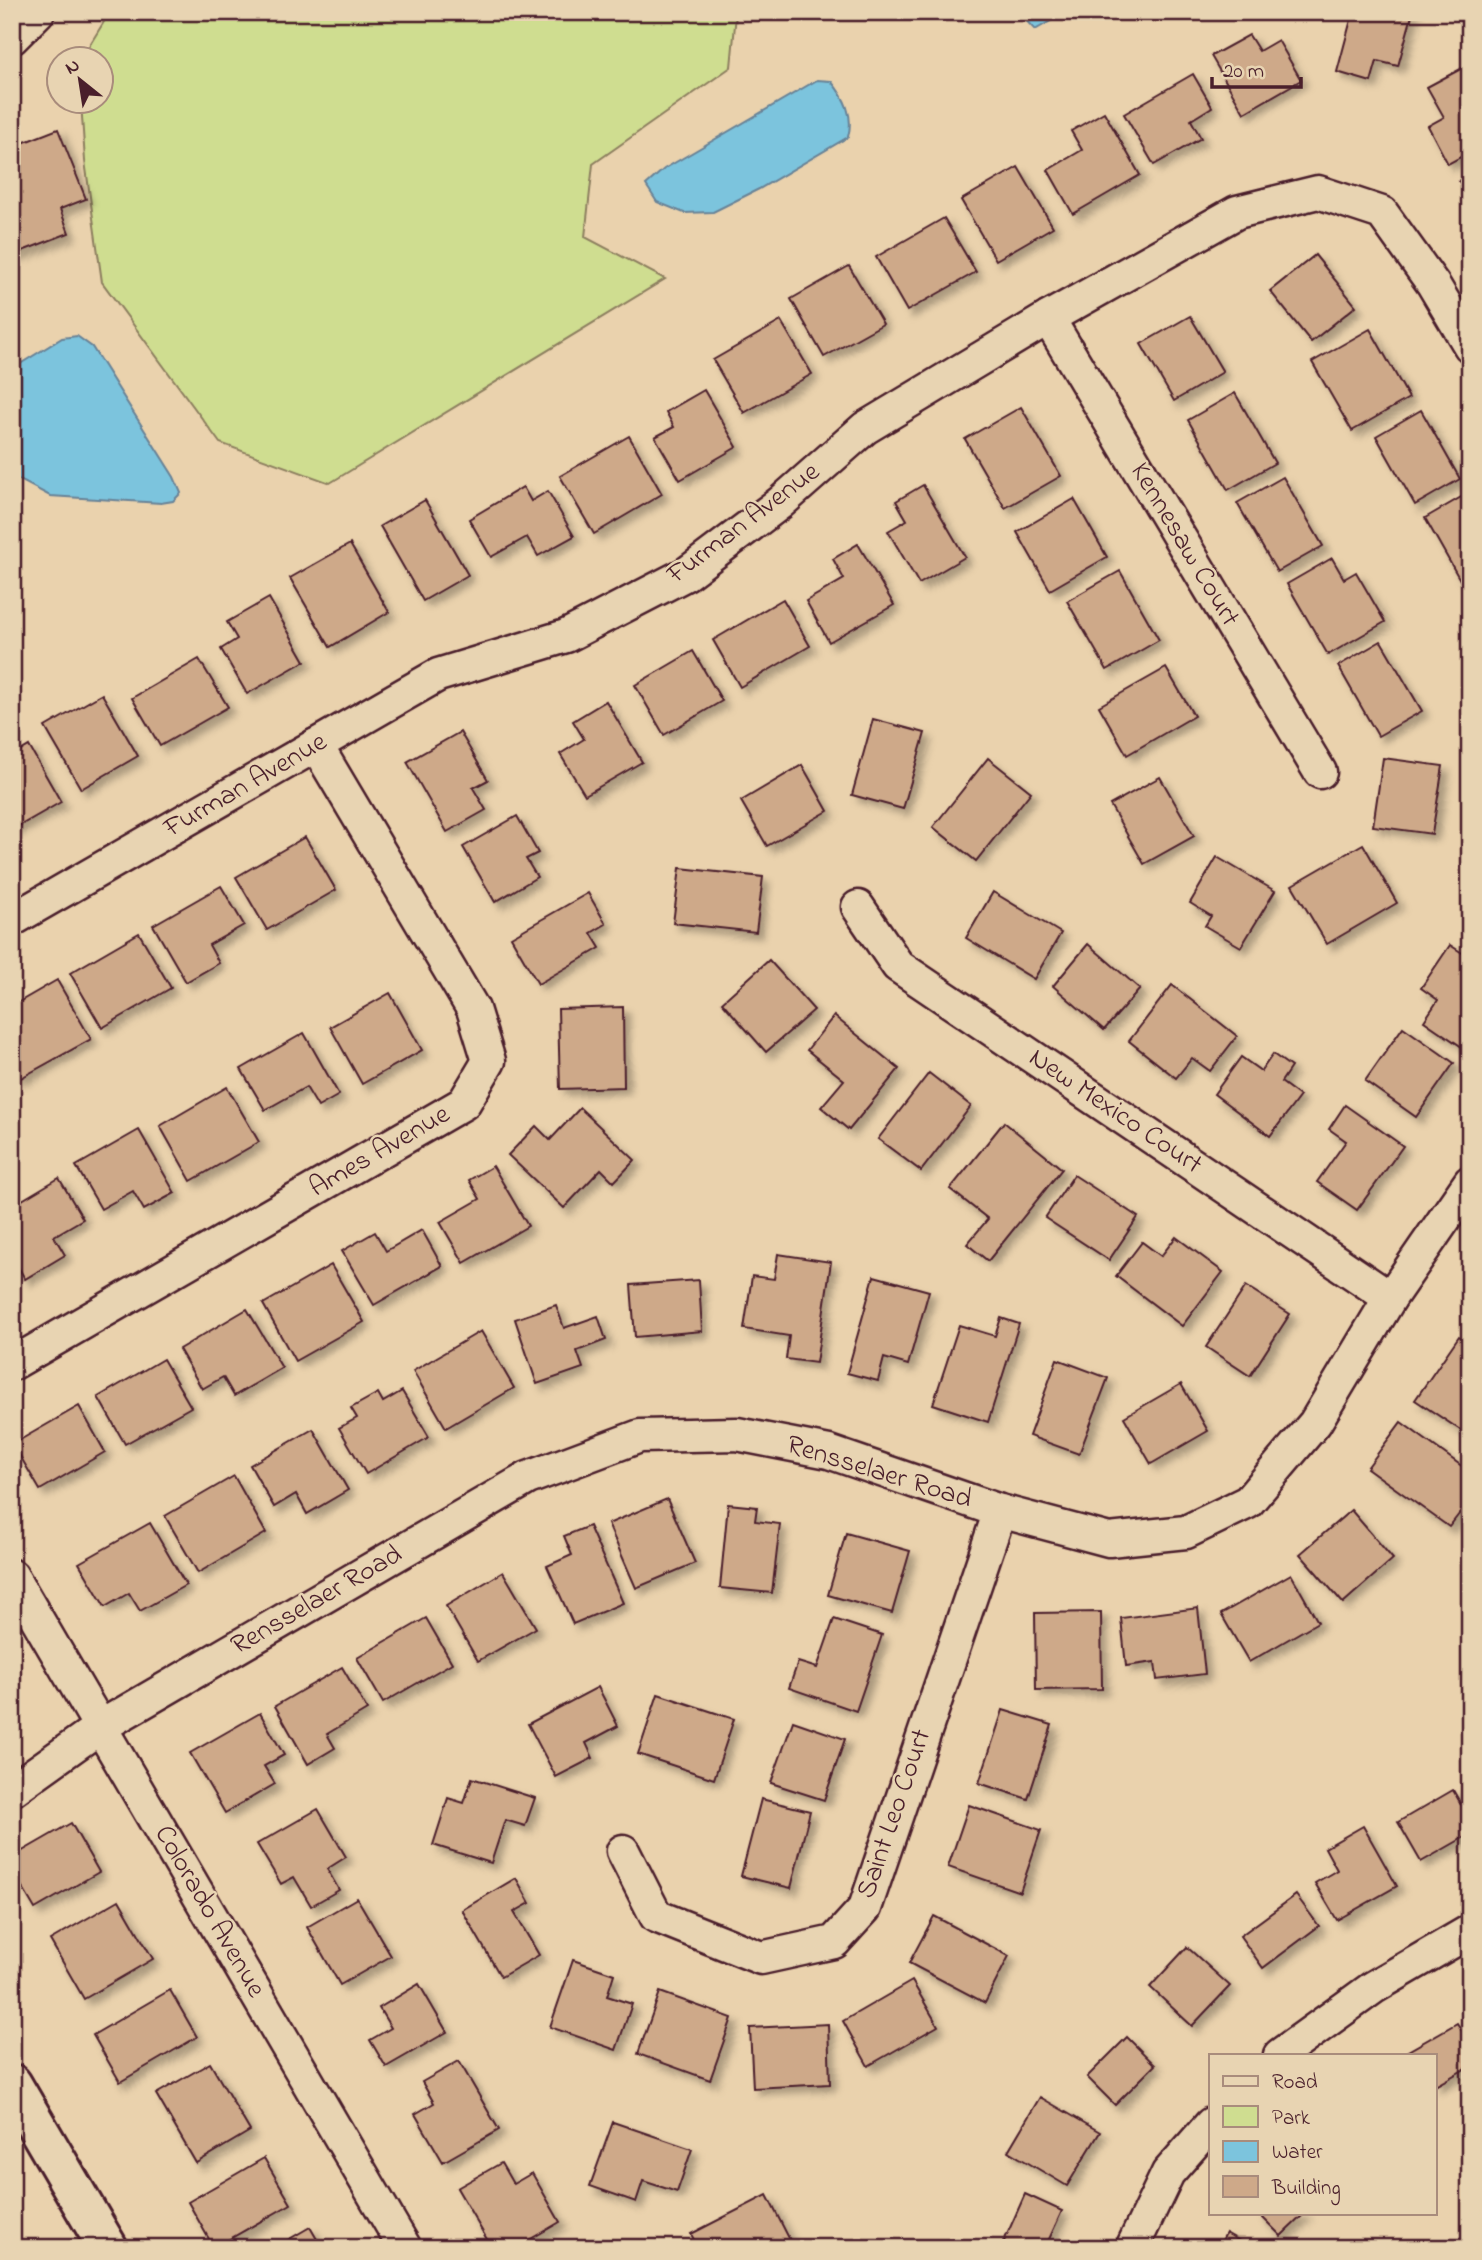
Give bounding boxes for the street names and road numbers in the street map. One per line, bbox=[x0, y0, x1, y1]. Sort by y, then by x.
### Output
street label: Furman Avenue bbox=[658, 453, 829, 596]
street label: Kennesaw Court bbox=[1119, 455, 1249, 635]
street label: Furman Avenue bbox=[156, 722, 336, 850]
street label: New Mexico Court bbox=[1020, 1039, 1210, 1185]
street label: Ames Avenue bbox=[302, 1095, 458, 1209]
street label: Rensselaer Road bbox=[781, 1425, 977, 1521]
street label: Rensselaer Road bbox=[224, 1535, 411, 1667]
street label: Saint Leo Court bbox=[847, 1724, 943, 1904]
street label: Colorado Avenue bbox=[143, 1818, 275, 2006]

